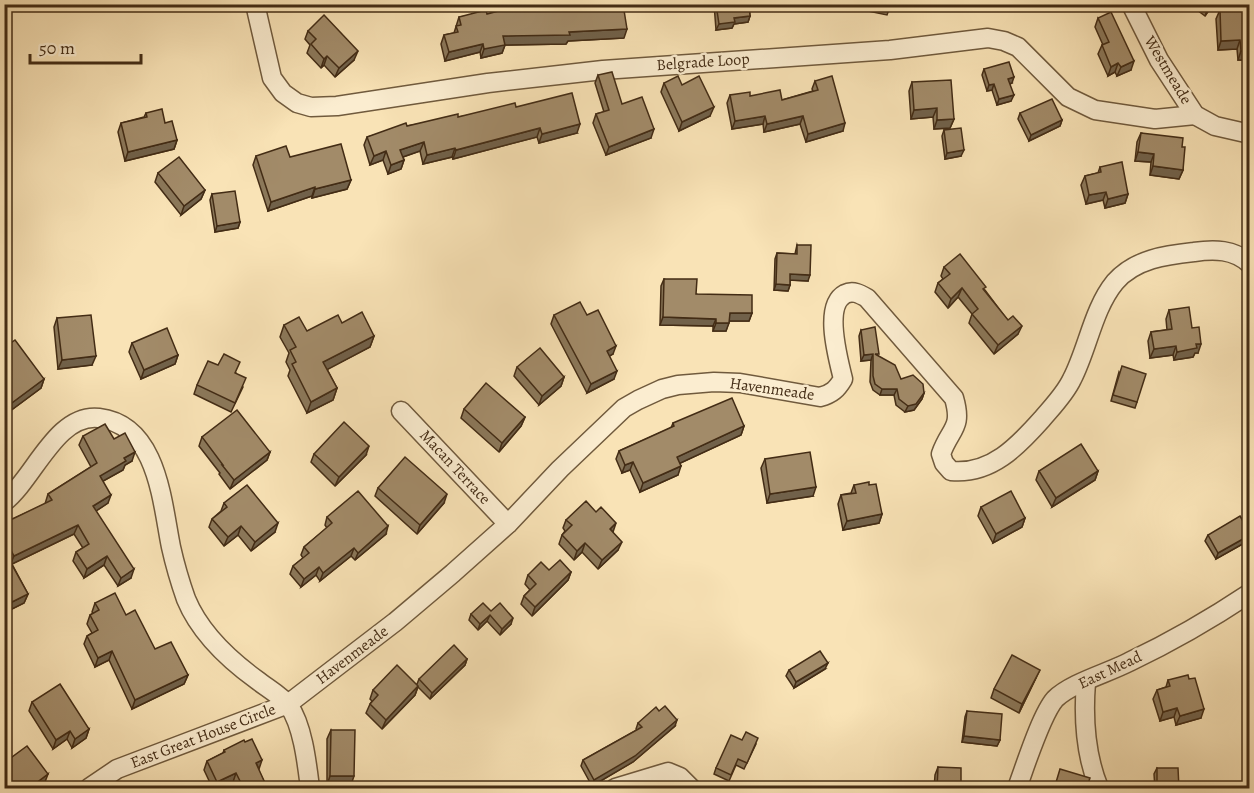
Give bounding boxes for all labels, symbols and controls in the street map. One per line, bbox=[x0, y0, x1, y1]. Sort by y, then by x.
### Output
scale bar bbox=[30, 27, 141, 65]
street label: Westmeade bbox=[1138, 31, 1197, 108]
text: 50 m bbox=[39, 36, 75, 60]
street label: Belgrade Loop bbox=[656, 48, 750, 76]
street label: Havenmeade bbox=[728, 372, 816, 406]
street label: Macan Terrace bbox=[415, 425, 495, 509]
street label: Havenmeade bbox=[311, 621, 393, 689]
street label: East Mead bbox=[1075, 646, 1146, 694]
street label: East Great House Circle bbox=[127, 698, 279, 774]

